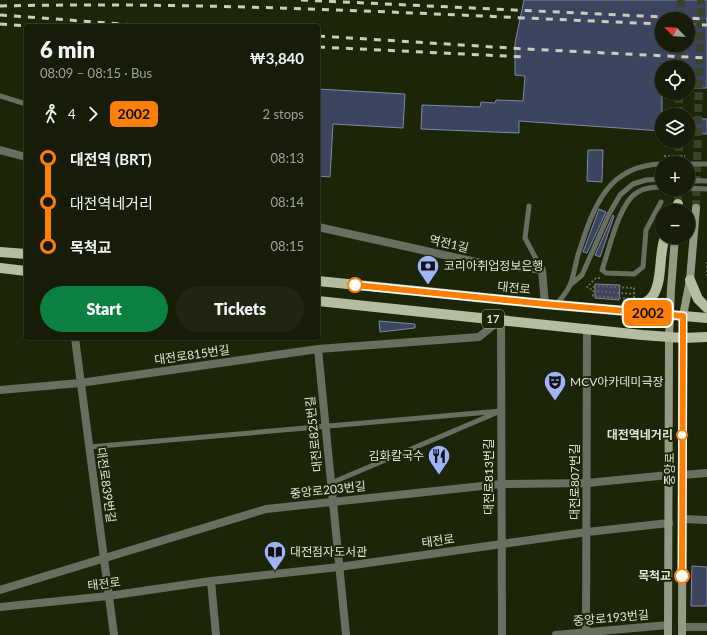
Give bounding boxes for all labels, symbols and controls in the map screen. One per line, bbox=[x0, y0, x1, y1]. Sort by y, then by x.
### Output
north arrow bbox=[655, 12, 695, 52]
map controls bbox=[655, 12, 695, 244]
text: 6 min bbox=[40, 36, 95, 63]
text: ₩3,840 bbox=[249, 49, 304, 67]
button: locate bbox=[655, 60, 695, 100]
text: 08:09 – 08:15 · Bus bbox=[40, 65, 152, 81]
icon: walk bbox=[40, 103, 62, 125]
icon: forward bbox=[82, 103, 104, 125]
text: 2002 bbox=[118, 105, 150, 122]
text: 4 bbox=[68, 106, 76, 122]
text: 2 stops bbox=[263, 106, 304, 122]
button: layers bbox=[655, 108, 695, 148]
text: 대전역 (BRT) bbox=[70, 150, 152, 168]
text: 08:13 bbox=[271, 150, 304, 166]
button: + bbox=[655, 156, 695, 196]
text: 대전역네거리 bbox=[70, 194, 153, 212]
text: 08:14 bbox=[271, 194, 304, 210]
button: − bbox=[655, 204, 695, 244]
street label: 역전1길 bbox=[428, 232, 470, 255]
text: 목척교 bbox=[70, 238, 111, 256]
text: 08:15 bbox=[271, 238, 304, 254]
bank icon: 코리아취업정보은행 bbox=[415, 253, 441, 286]
place label: 코리아취업정보은행 bbox=[444, 258, 543, 273]
unlabelled marker bbox=[347, 277, 363, 293]
street label: 대전로 bbox=[497, 278, 531, 297]
button: Start bbox=[40, 286, 168, 332]
button: Tickets bbox=[176, 286, 304, 332]
line badge: 2002 bbox=[620, 300, 676, 326]
text: 2002 bbox=[632, 304, 664, 321]
road number: 17 bbox=[482, 310, 504, 328]
street label: 대전로815번길 bbox=[153, 342, 231, 367]
theatre icon: MCV아카데미극장 bbox=[542, 369, 568, 402]
place label: MCV아카데미극장 bbox=[570, 374, 664, 389]
street label: 대전로825번길 bbox=[302, 395, 325, 473]
place label: 대전역네거리 bbox=[607, 427, 673, 442]
marker: 대전역네거리 bbox=[676, 429, 688, 441]
street label: 대전로813번길 bbox=[481, 439, 496, 515]
restaurant icon: 김화칼국수 bbox=[426, 443, 452, 476]
street label: 대전로807번길 bbox=[567, 444, 582, 520]
street label: 대전로839번길 bbox=[94, 446, 119, 524]
place label: 김화칼국수 bbox=[369, 448, 424, 463]
street label: 중앙로 bbox=[662, 452, 677, 486]
street label: 중앙로203번길 bbox=[289, 478, 367, 501]
street label: 태전로 bbox=[420, 531, 455, 550]
library icon: 대전점자도서관 bbox=[262, 539, 288, 572]
place label: 대전점자도서관 bbox=[290, 544, 367, 559]
place label: 목척교 bbox=[638, 568, 671, 583]
marker: 목척교 bbox=[674, 568, 690, 584]
street label: 태전로 bbox=[87, 574, 121, 593]
street label: 중앙로193번길 bbox=[572, 607, 650, 628]

